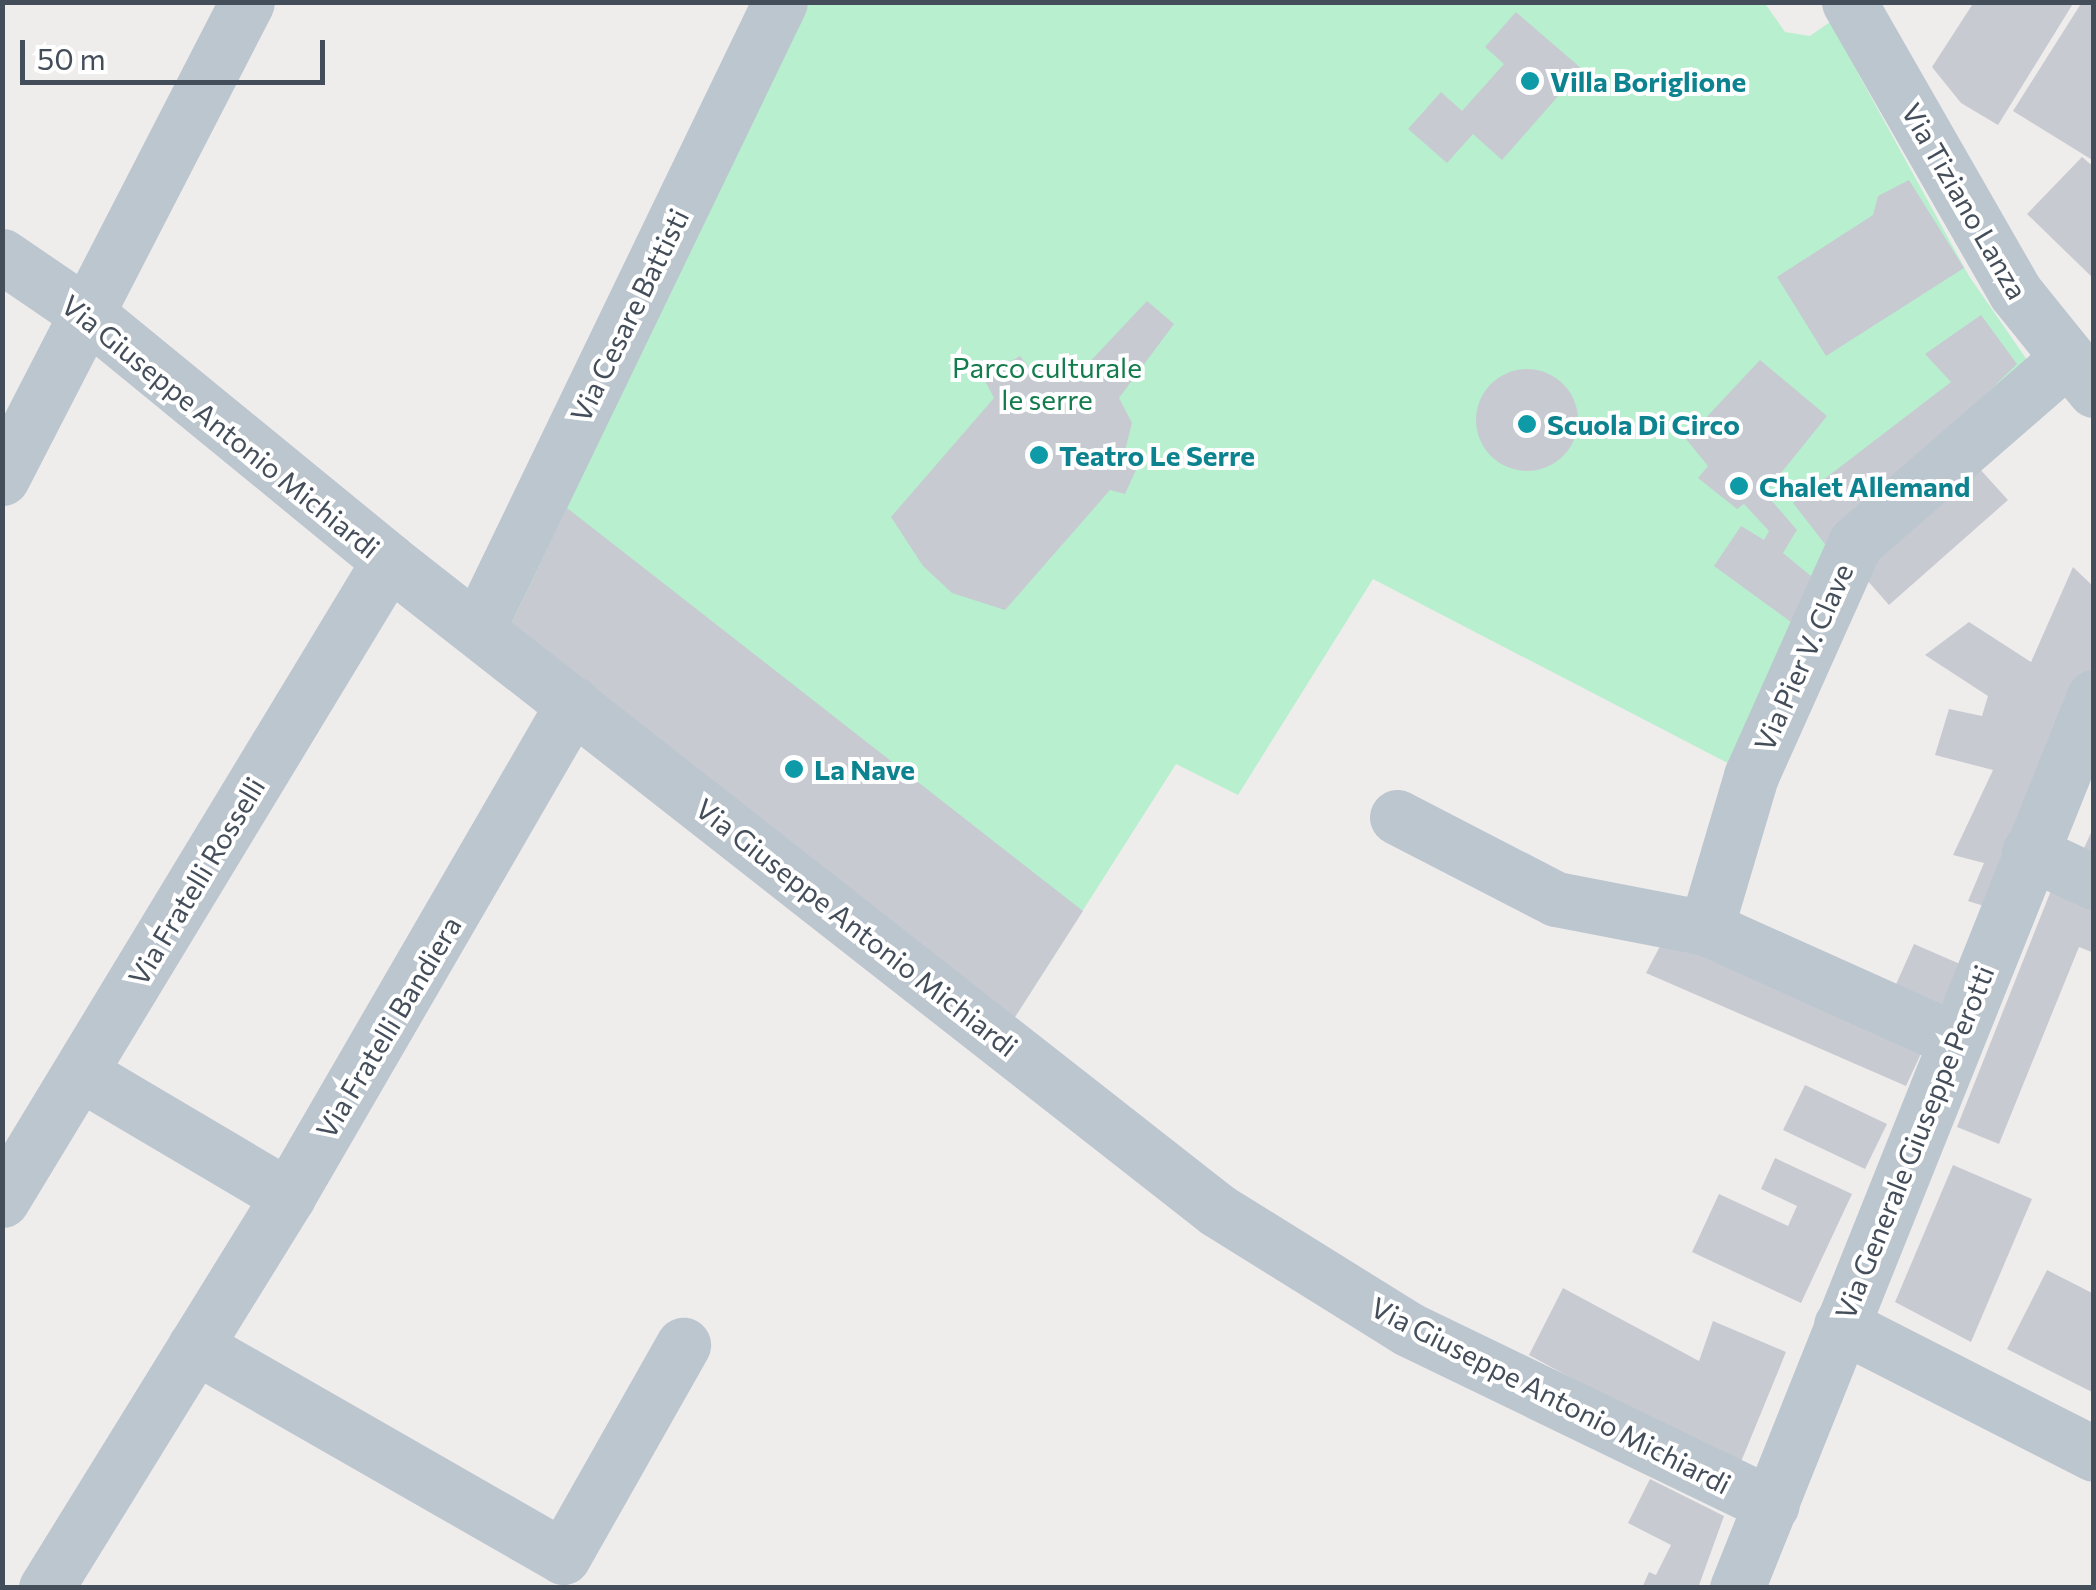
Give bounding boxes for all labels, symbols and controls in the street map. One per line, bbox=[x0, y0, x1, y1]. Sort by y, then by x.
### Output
scale bar bbox=[25, 20, 330, 82]
text: 50 m bbox=[37, 39, 106, 76]
place label: Villa Boriglione bbox=[1550, 64, 1746, 98]
marker: Villa Boriglione bbox=[1519, 70, 1541, 92]
street label: Via Tiziano Lanza bbox=[1895, 97, 2035, 305]
street label: Via Cesare Battisti bbox=[563, 203, 695, 427]
street label: Via Giuseppe Antonio Michiardi bbox=[55, 287, 387, 565]
park label: Parco culturale le serre bbox=[952, 350, 1142, 416]
place label: Scuola Di Circo bbox=[1547, 407, 1740, 441]
marker: Scuola Di Circo bbox=[1516, 413, 1538, 435]
place label: Teatro Le Serre bbox=[1059, 438, 1255, 472]
marker: Teatro Le Serre bbox=[1028, 444, 1050, 466]
place label: Chalet Allemand bbox=[1759, 469, 1970, 503]
marker: Chalet Allemand bbox=[1728, 475, 1750, 497]
street label: Via Pier V. Clave bbox=[1747, 558, 1859, 756]
place label: La Nave bbox=[814, 752, 915, 786]
marker: La Nave bbox=[783, 758, 805, 780]
street label: Via Fratelli Rosselli bbox=[121, 771, 271, 991]
street label: Via Giuseppe Antonio Michiardi bbox=[689, 791, 1025, 1063]
street label: Via Fratelli Bandiera bbox=[308, 910, 468, 1144]
street label: Via Generale Giuseppe Perotti bbox=[1827, 960, 2001, 1324]
street label: Via Giuseppe Antonio Michiardi bbox=[1366, 1289, 1736, 1501]

